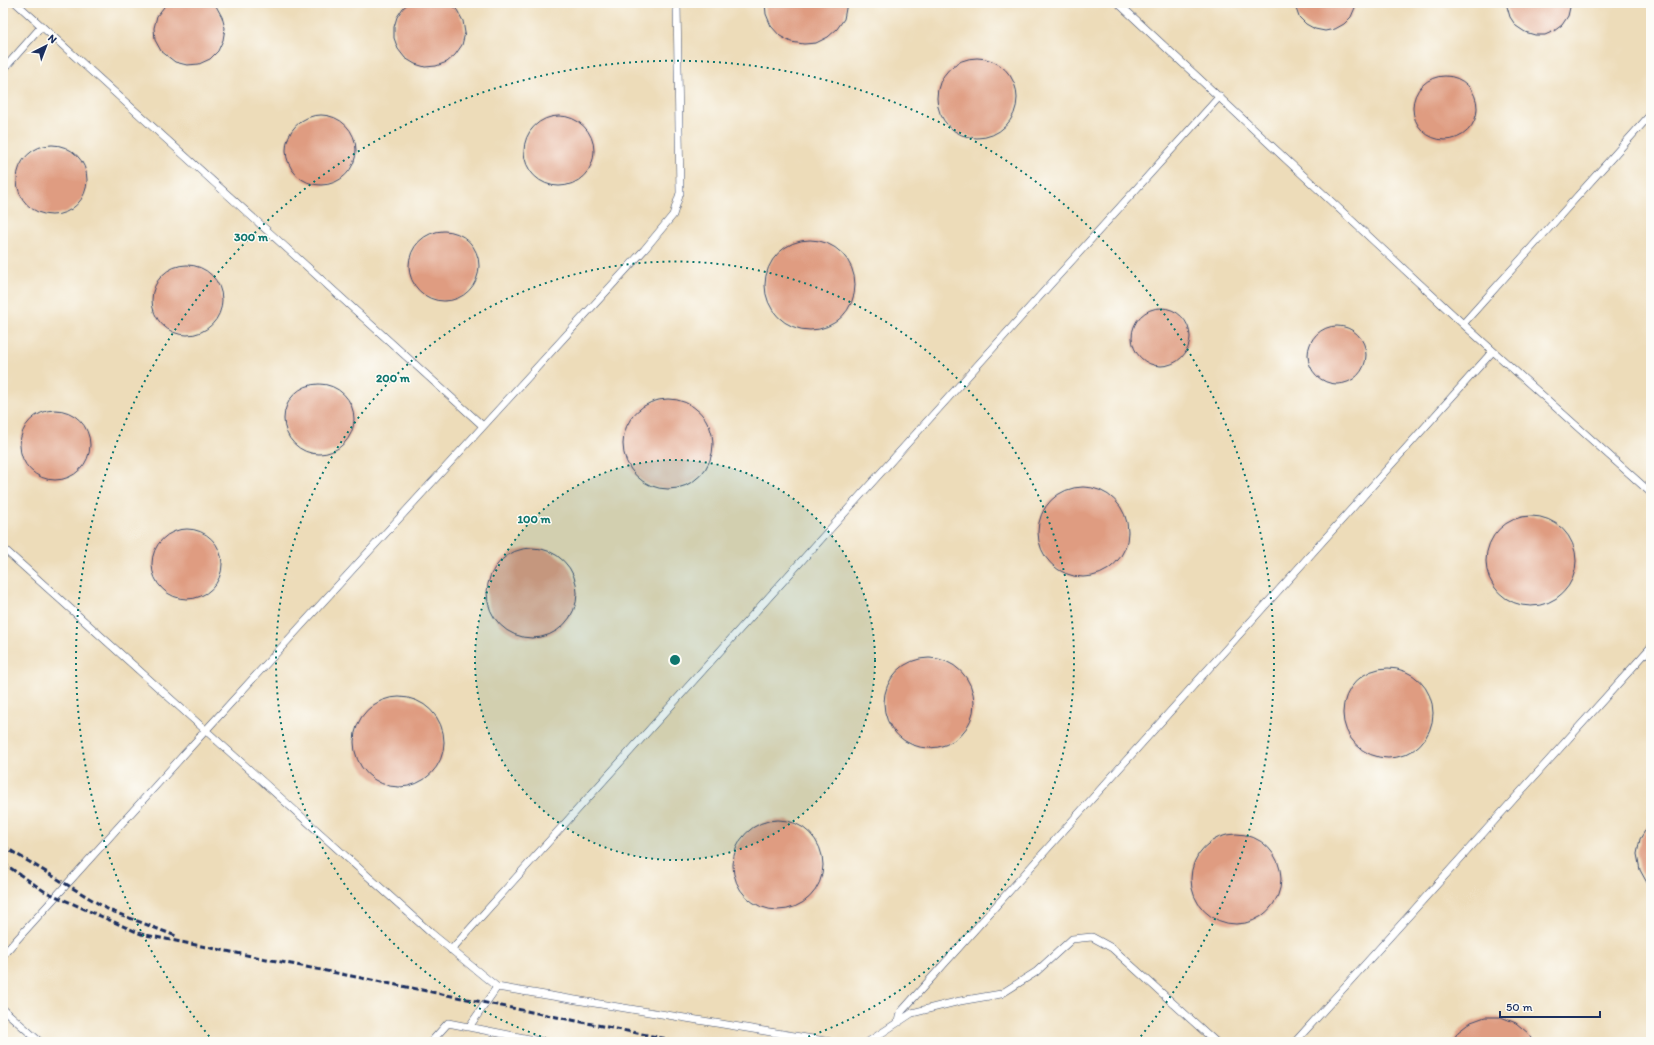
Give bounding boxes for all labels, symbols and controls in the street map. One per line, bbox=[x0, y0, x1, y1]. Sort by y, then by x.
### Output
north arrow bbox=[26, 26, 66, 66]
text: N bbox=[45, 32, 59, 46]
text: 300 m bbox=[234, 230, 269, 244]
text: 200 m bbox=[376, 371, 411, 385]
text: 100 m bbox=[517, 512, 551, 526]
centre of rings bbox=[668, 653, 682, 667]
scale bar bbox=[1500, 993, 1600, 1019]
text: 50 m bbox=[1506, 1000, 1532, 1014]

